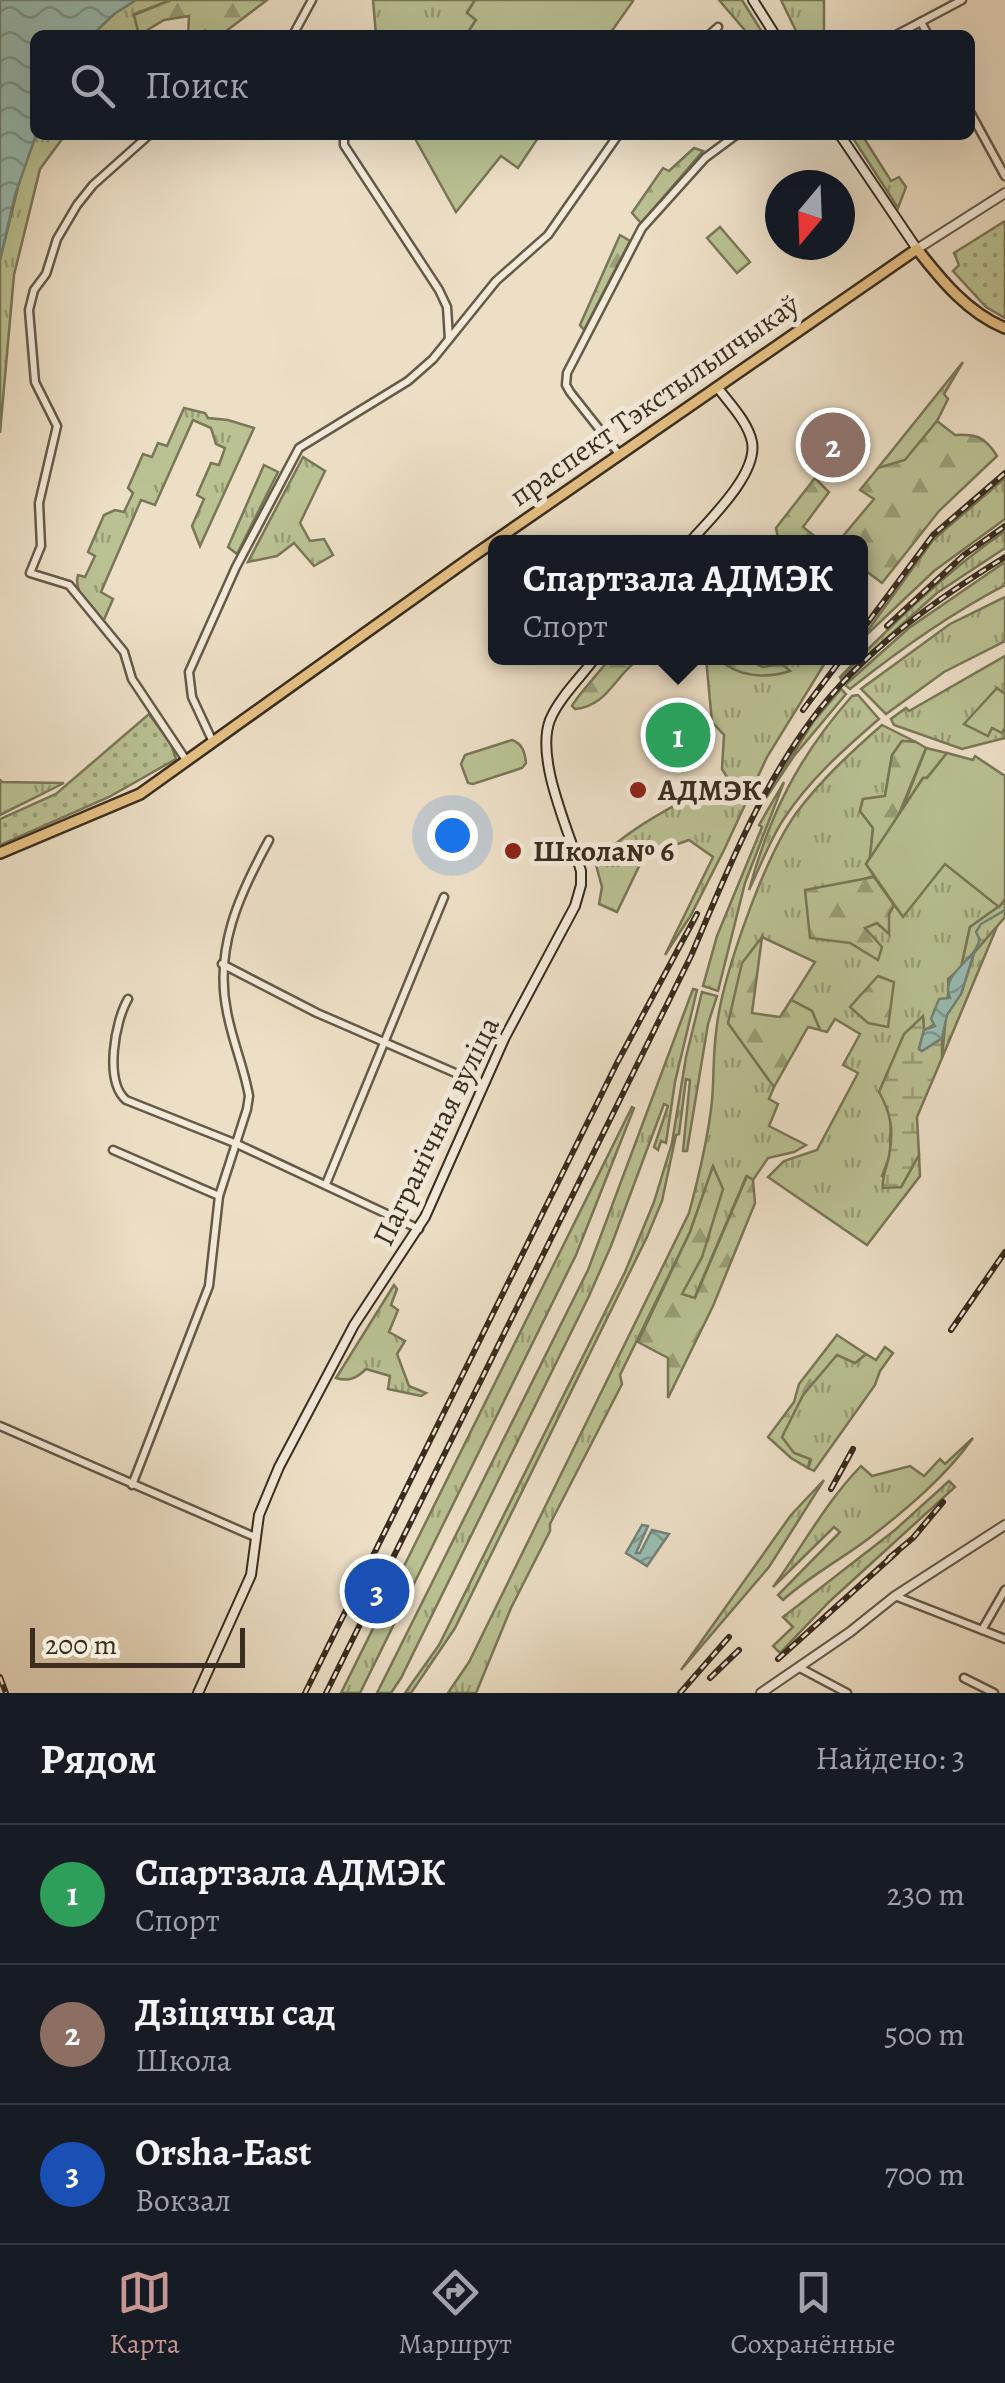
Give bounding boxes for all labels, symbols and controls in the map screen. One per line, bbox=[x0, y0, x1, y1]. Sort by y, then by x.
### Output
search box bbox=[30, 30, 975, 140]
icon: search bbox=[65, 58, 120, 113]
text: Поиск bbox=[145, 59, 249, 111]
north arrow bbox=[765, 170, 855, 260]
street label: праспект Тэкстыльшчыкаў bbox=[501, 284, 807, 515]
pin: 2 bbox=[800, 408, 866, 482]
popup bbox=[488, 535, 868, 665]
text: Спартзала АДМЭК bbox=[523, 552, 833, 604]
text: Спорт bbox=[523, 604, 608, 648]
pin: 1 bbox=[646, 698, 710, 772]
place label: АДМЭК bbox=[657, 770, 762, 810]
marker: АДМЭК bbox=[627, 779, 649, 801]
your location bbox=[427, 810, 478, 861]
place label: Школа№ 6 bbox=[533, 831, 674, 871]
marker: Школа№ 6 bbox=[502, 840, 524, 862]
street label: Пагранічная вуліца bbox=[363, 1010, 509, 1252]
pin: 3 bbox=[344, 1554, 410, 1628]
scale bar bbox=[30, 1623, 245, 1668]
text: 200 m bbox=[45, 1626, 117, 1664]
text: Рядом bbox=[40, 1730, 157, 1787]
text: Найдено: 3 bbox=[816, 1736, 965, 1780]
text: Спартзала АДМЭК bbox=[135, 1846, 445, 1898]
text: 1 bbox=[67, 1872, 78, 1916]
text: 230 m bbox=[886, 1872, 965, 1916]
text: Спорт bbox=[135, 1898, 220, 1942]
text: Дзіцячы сад bbox=[135, 1986, 336, 2038]
text: 2 bbox=[65, 2012, 80, 2056]
text: 500 m bbox=[884, 2012, 965, 2056]
text: Школа bbox=[135, 2038, 232, 2082]
text: Orsha-East bbox=[135, 2126, 311, 2178]
text: 3 bbox=[66, 2152, 79, 2196]
text: 700 m bbox=[884, 2152, 965, 2196]
text: Вокзал bbox=[135, 2178, 231, 2222]
tab: Карта bbox=[109, 2265, 180, 2363]
tab: Маршрут bbox=[399, 2265, 512, 2363]
tab: Сохранённые bbox=[731, 2265, 896, 2363]

